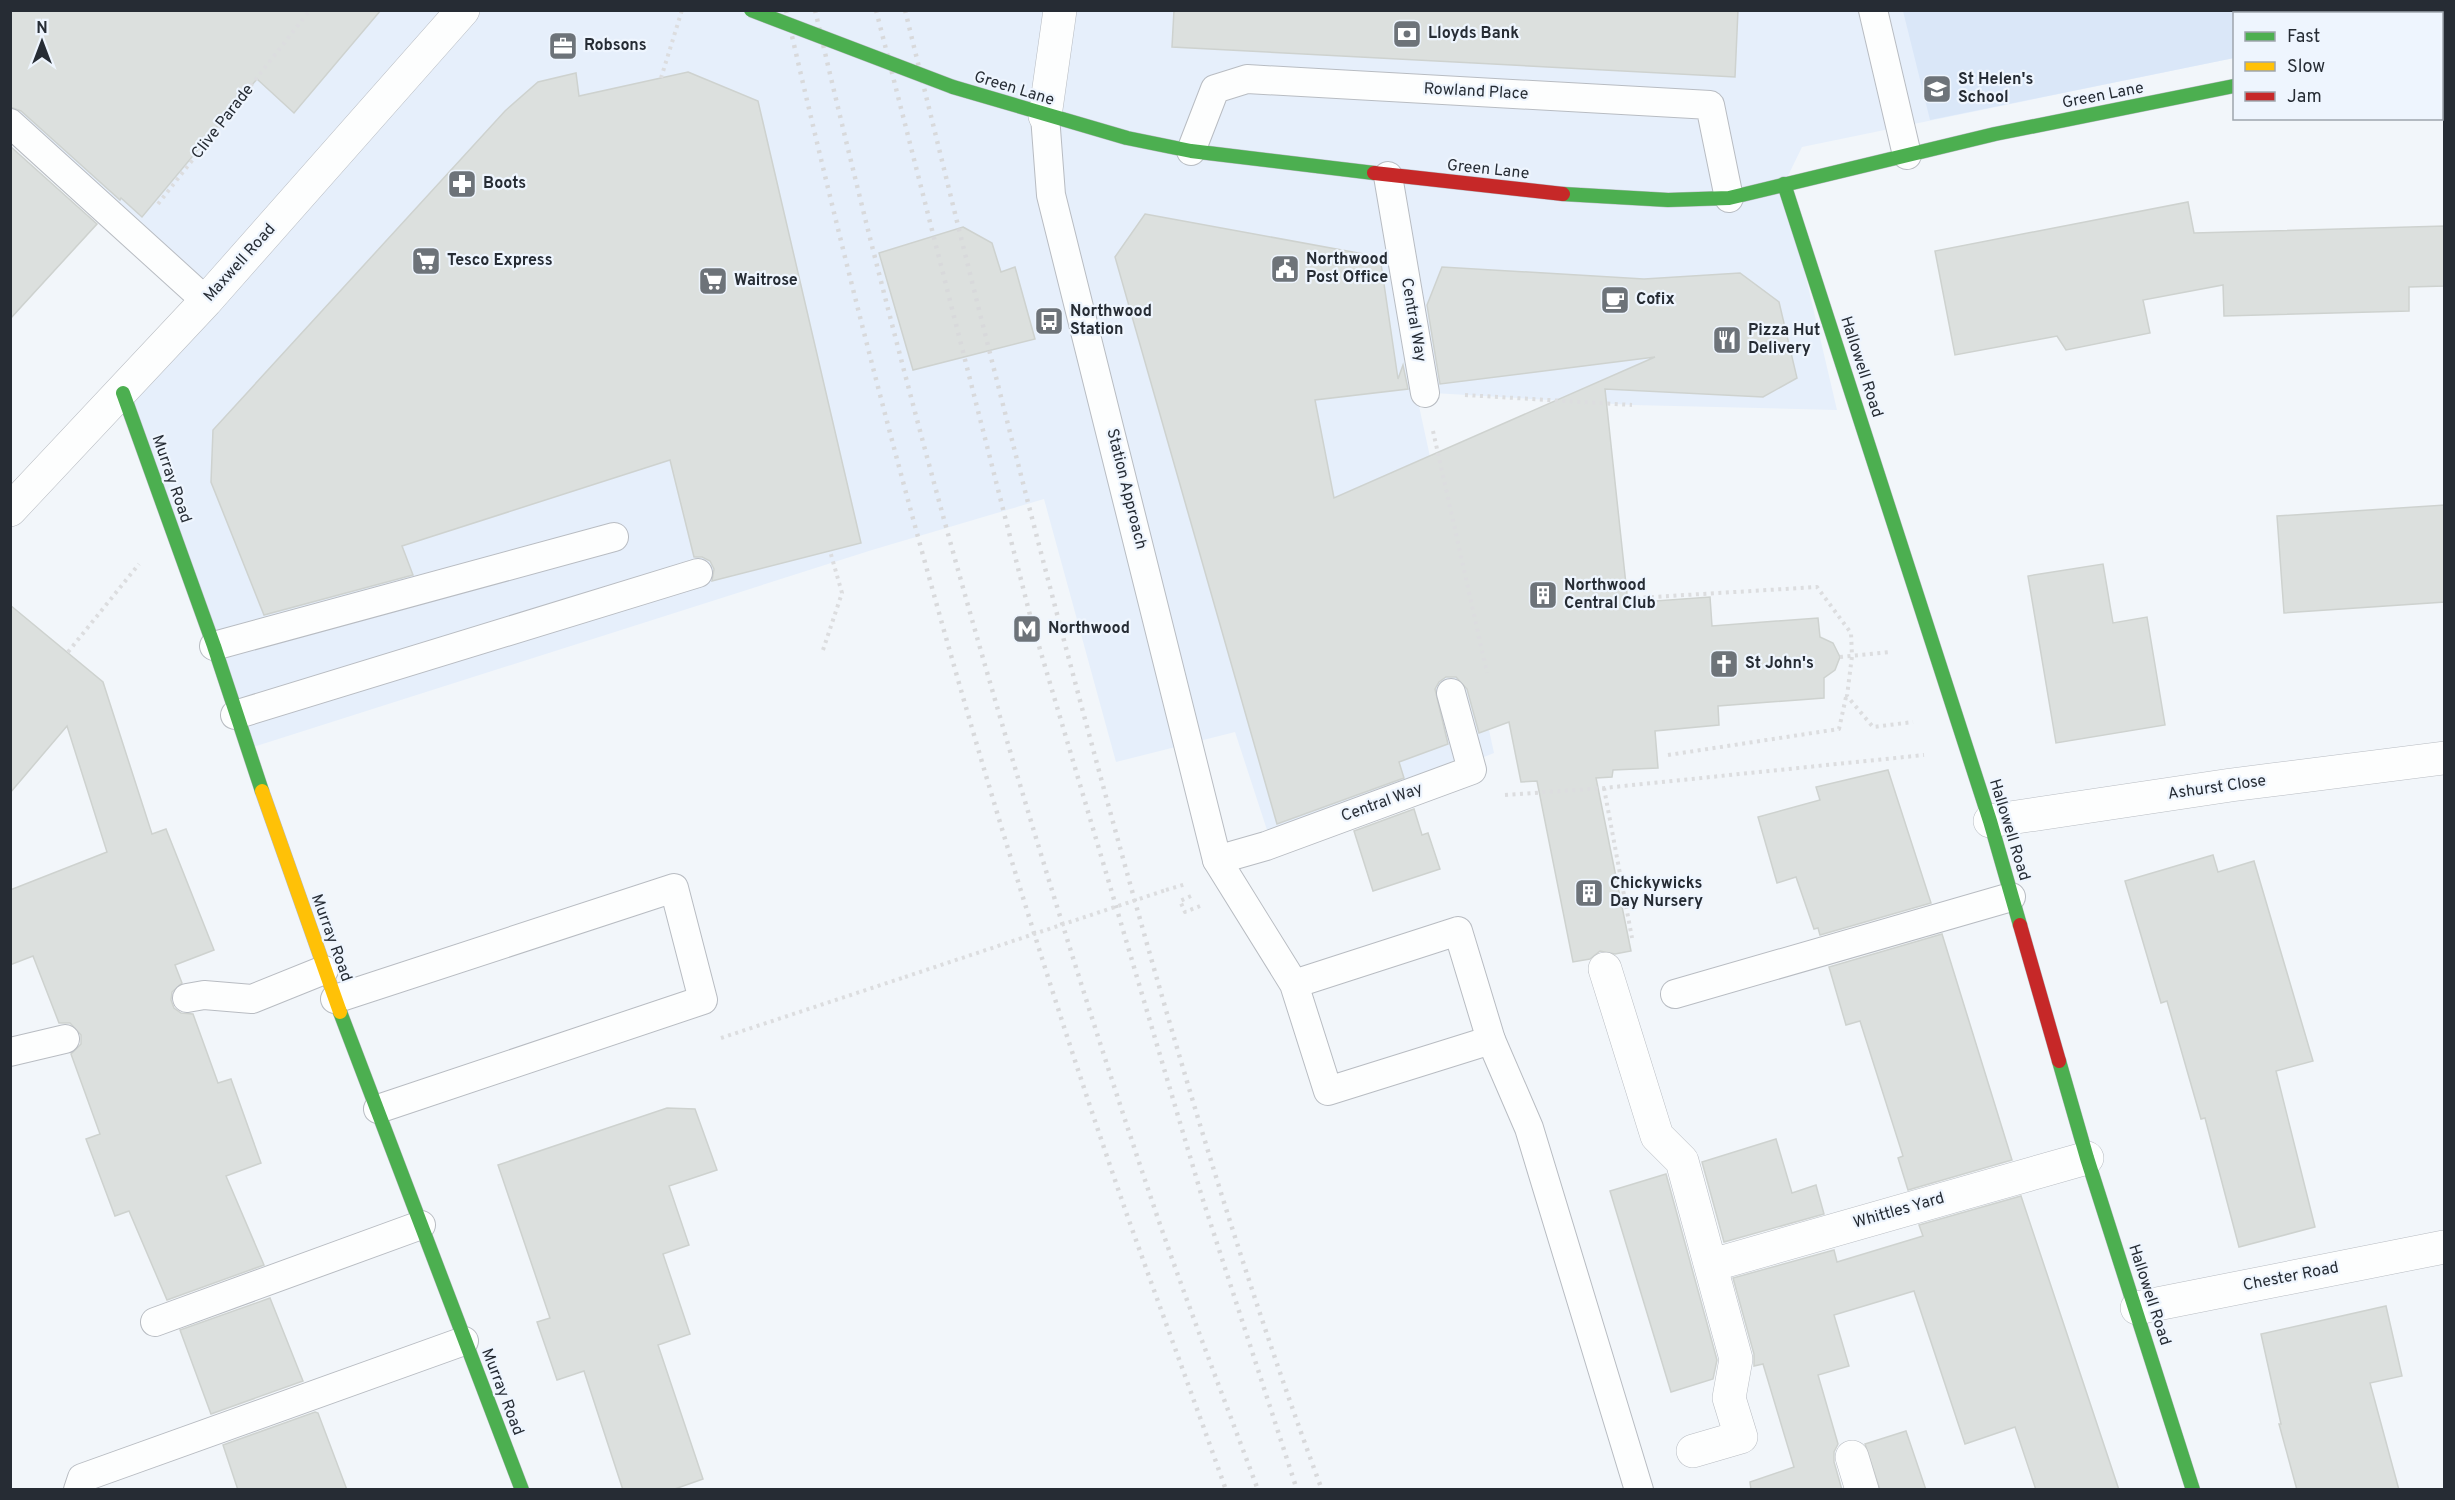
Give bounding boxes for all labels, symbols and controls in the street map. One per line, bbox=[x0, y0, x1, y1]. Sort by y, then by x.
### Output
north arrow bbox=[12, 12, 72, 72]
legend bbox=[2233, 12, 2443, 120]
bank icon: Lloyds Bank bbox=[1391, 18, 1423, 50]
text: N bbox=[36, 19, 48, 39]
place label: Lloyds Bank bbox=[1428, 24, 1519, 44]
text: Fast bbox=[2287, 26, 2320, 49]
office icon: Robsons bbox=[547, 30, 579, 62]
place label: Robsons bbox=[584, 36, 647, 56]
text: Slow bbox=[2287, 56, 2325, 79]
street label: Green Lane bbox=[972, 67, 1056, 111]
place label: St Helen's School bbox=[1958, 70, 2033, 108]
school or university icon: St Helen's School bbox=[1921, 73, 1953, 105]
street label: Green Lane bbox=[2061, 78, 2145, 114]
street label: Rowland Place bbox=[1423, 79, 1529, 105]
street label: Clive Parade bbox=[188, 81, 258, 163]
text: Jam bbox=[2287, 86, 2322, 109]
street label: Green Lane bbox=[1446, 156, 1530, 184]
pharmacy icon: Boots bbox=[446, 168, 478, 200]
place label: Boots bbox=[483, 174, 526, 194]
street label: Maxwell Road bbox=[200, 220, 280, 306]
supermarket icon: Tesco Express bbox=[410, 245, 442, 277]
place label: Northwood Post Office bbox=[1306, 250, 1388, 288]
place label: Tesco Express bbox=[447, 251, 553, 271]
public building icon: Northwood Post Office bbox=[1269, 253, 1301, 285]
supermarket icon: Waitrose bbox=[697, 265, 729, 297]
place label: Waitrose bbox=[734, 271, 798, 291]
street label: Central Way bbox=[1396, 276, 1430, 364]
cafe icon: Cofix bbox=[1599, 284, 1631, 316]
place label: Cofix bbox=[1636, 290, 1675, 310]
place label: Northwood Station bbox=[1070, 302, 1152, 340]
bus stop icon: Northwood Station bbox=[1033, 305, 1065, 337]
street label: Hallowell Road bbox=[1835, 314, 1887, 420]
place label: Pizza Hut Delivery bbox=[1748, 321, 1820, 359]
restaurant icon: Pizza Hut Delivery bbox=[1711, 324, 1743, 356]
street label: Station Approach bbox=[1101, 427, 1151, 551]
street label: Murray Road bbox=[147, 432, 195, 526]
place label: Northwood Central Club bbox=[1564, 576, 1656, 614]
building icon: Northwood Central Club bbox=[1527, 579, 1559, 611]
metro station icon: Northwood bbox=[1011, 613, 1043, 645]
place label: Northwood bbox=[1048, 619, 1130, 639]
church icon: St John's bbox=[1708, 648, 1740, 680]
place label: St John's bbox=[1745, 654, 1814, 674]
street label: Ashurst Close bbox=[2167, 771, 2267, 805]
street label: Hallowell Road bbox=[1984, 777, 2034, 883]
street label: Central Way bbox=[1339, 779, 1425, 827]
place label: Chickywicks Day Nursery bbox=[1610, 874, 1703, 912]
building icon: Chickywicks Day Nursery bbox=[1573, 877, 1605, 909]
street label: Murray Road bbox=[306, 892, 356, 984]
street label: Whittles Yard bbox=[1851, 1188, 1947, 1234]
street label: Hallowell Road bbox=[2123, 1242, 2175, 1348]
street label: Chester Road bbox=[2241, 1258, 2341, 1296]
street label: Murray Road bbox=[476, 1346, 528, 1438]

